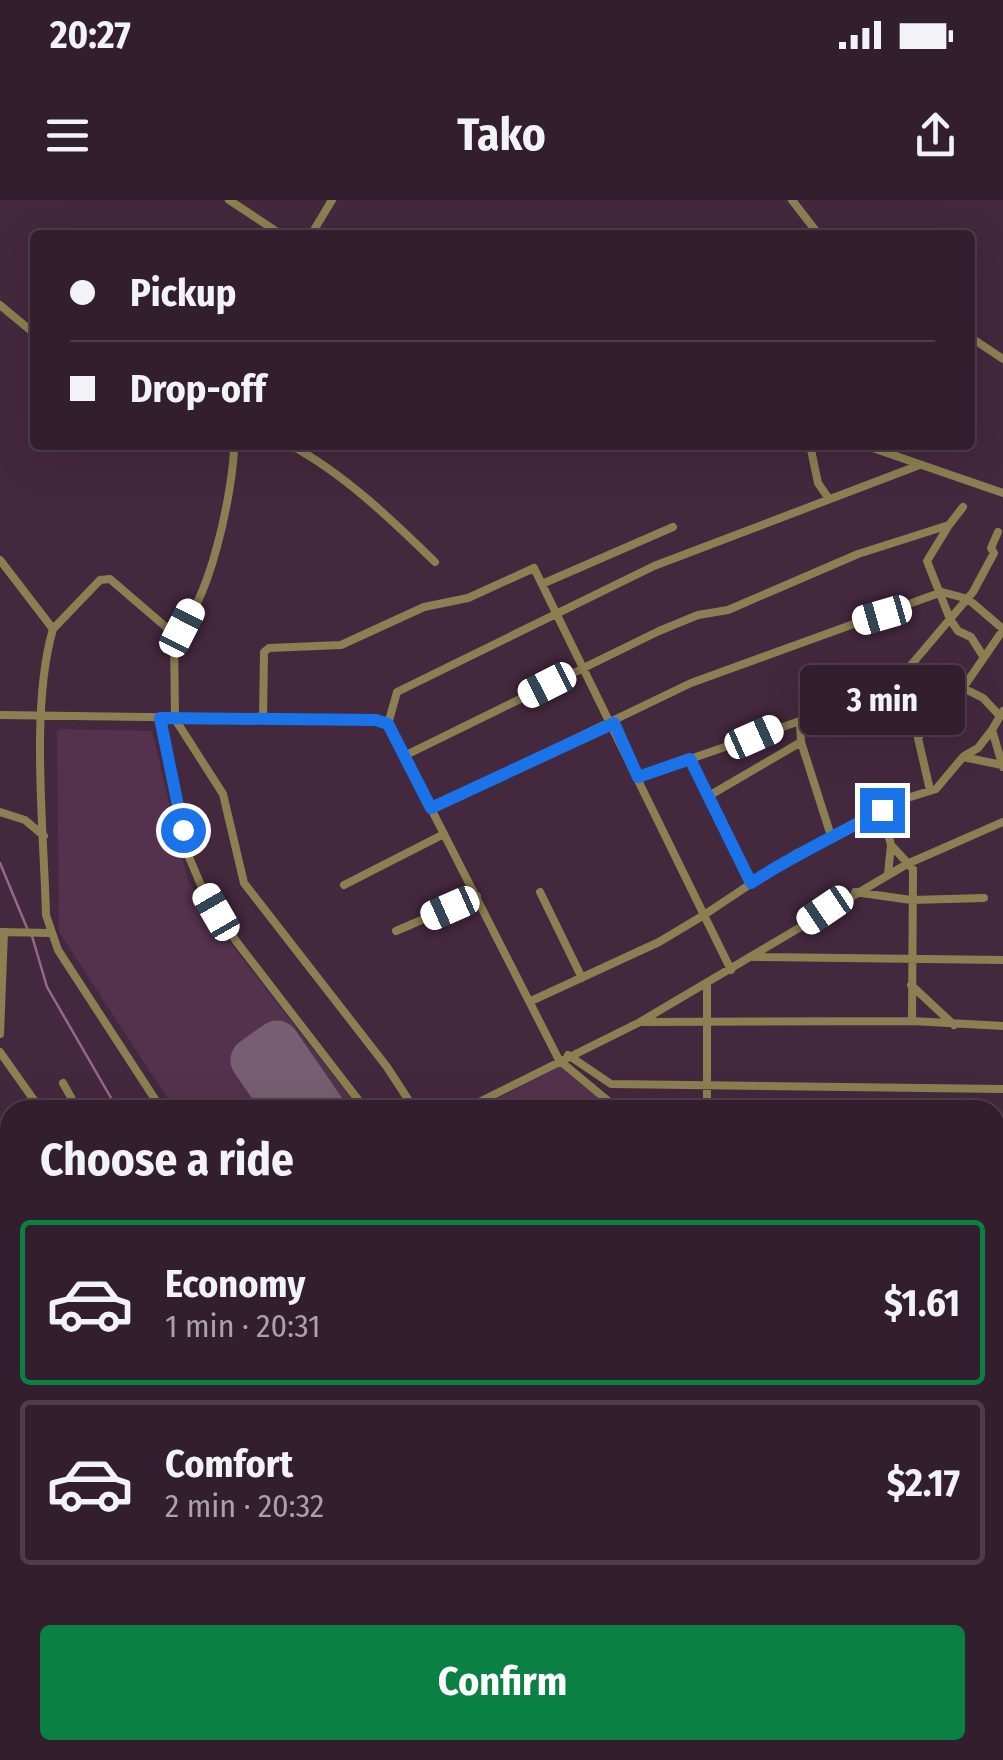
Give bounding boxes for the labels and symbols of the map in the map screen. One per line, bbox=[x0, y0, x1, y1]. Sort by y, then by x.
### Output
car bbox=[849, 592, 915, 638]
car bbox=[155, 594, 209, 662]
car bbox=[513, 658, 581, 712]
callout: 3 min bbox=[800, 665, 964, 735]
car bbox=[720, 711, 788, 763]
route end bbox=[860, 788, 905, 833]
route start bbox=[161, 808, 206, 853]
car bbox=[188, 879, 244, 945]
car bbox=[792, 881, 858, 939]
car bbox=[416, 882, 484, 934]

